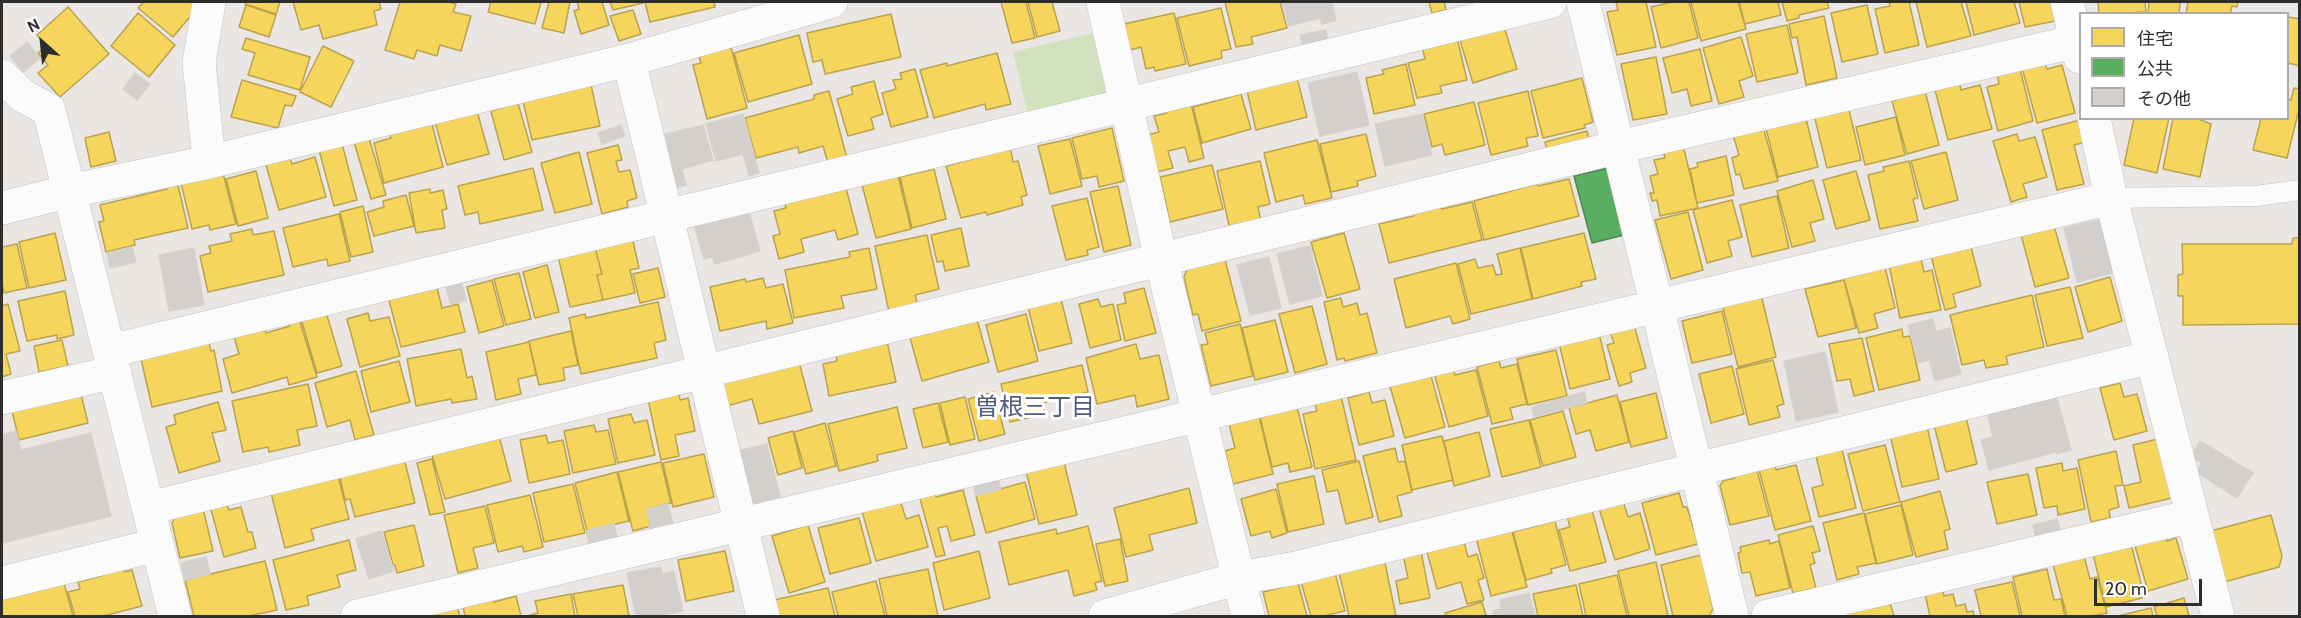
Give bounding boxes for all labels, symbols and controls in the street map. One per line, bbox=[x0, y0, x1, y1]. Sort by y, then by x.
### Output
north arrow bbox=[12, 12, 72, 72]
legend bbox=[2079, 12, 2289, 120]
text: N bbox=[24, 14, 43, 37]
text: 住宅 bbox=[2137, 28, 2173, 50]
text: 公共 bbox=[2137, 58, 2173, 80]
text: その他 bbox=[2137, 88, 2191, 110]
district label: 曽根三丁目 bbox=[975, 394, 1095, 422]
scale bar bbox=[2097, 567, 2205, 605]
text: 20 m bbox=[2105, 578, 2147, 600]

